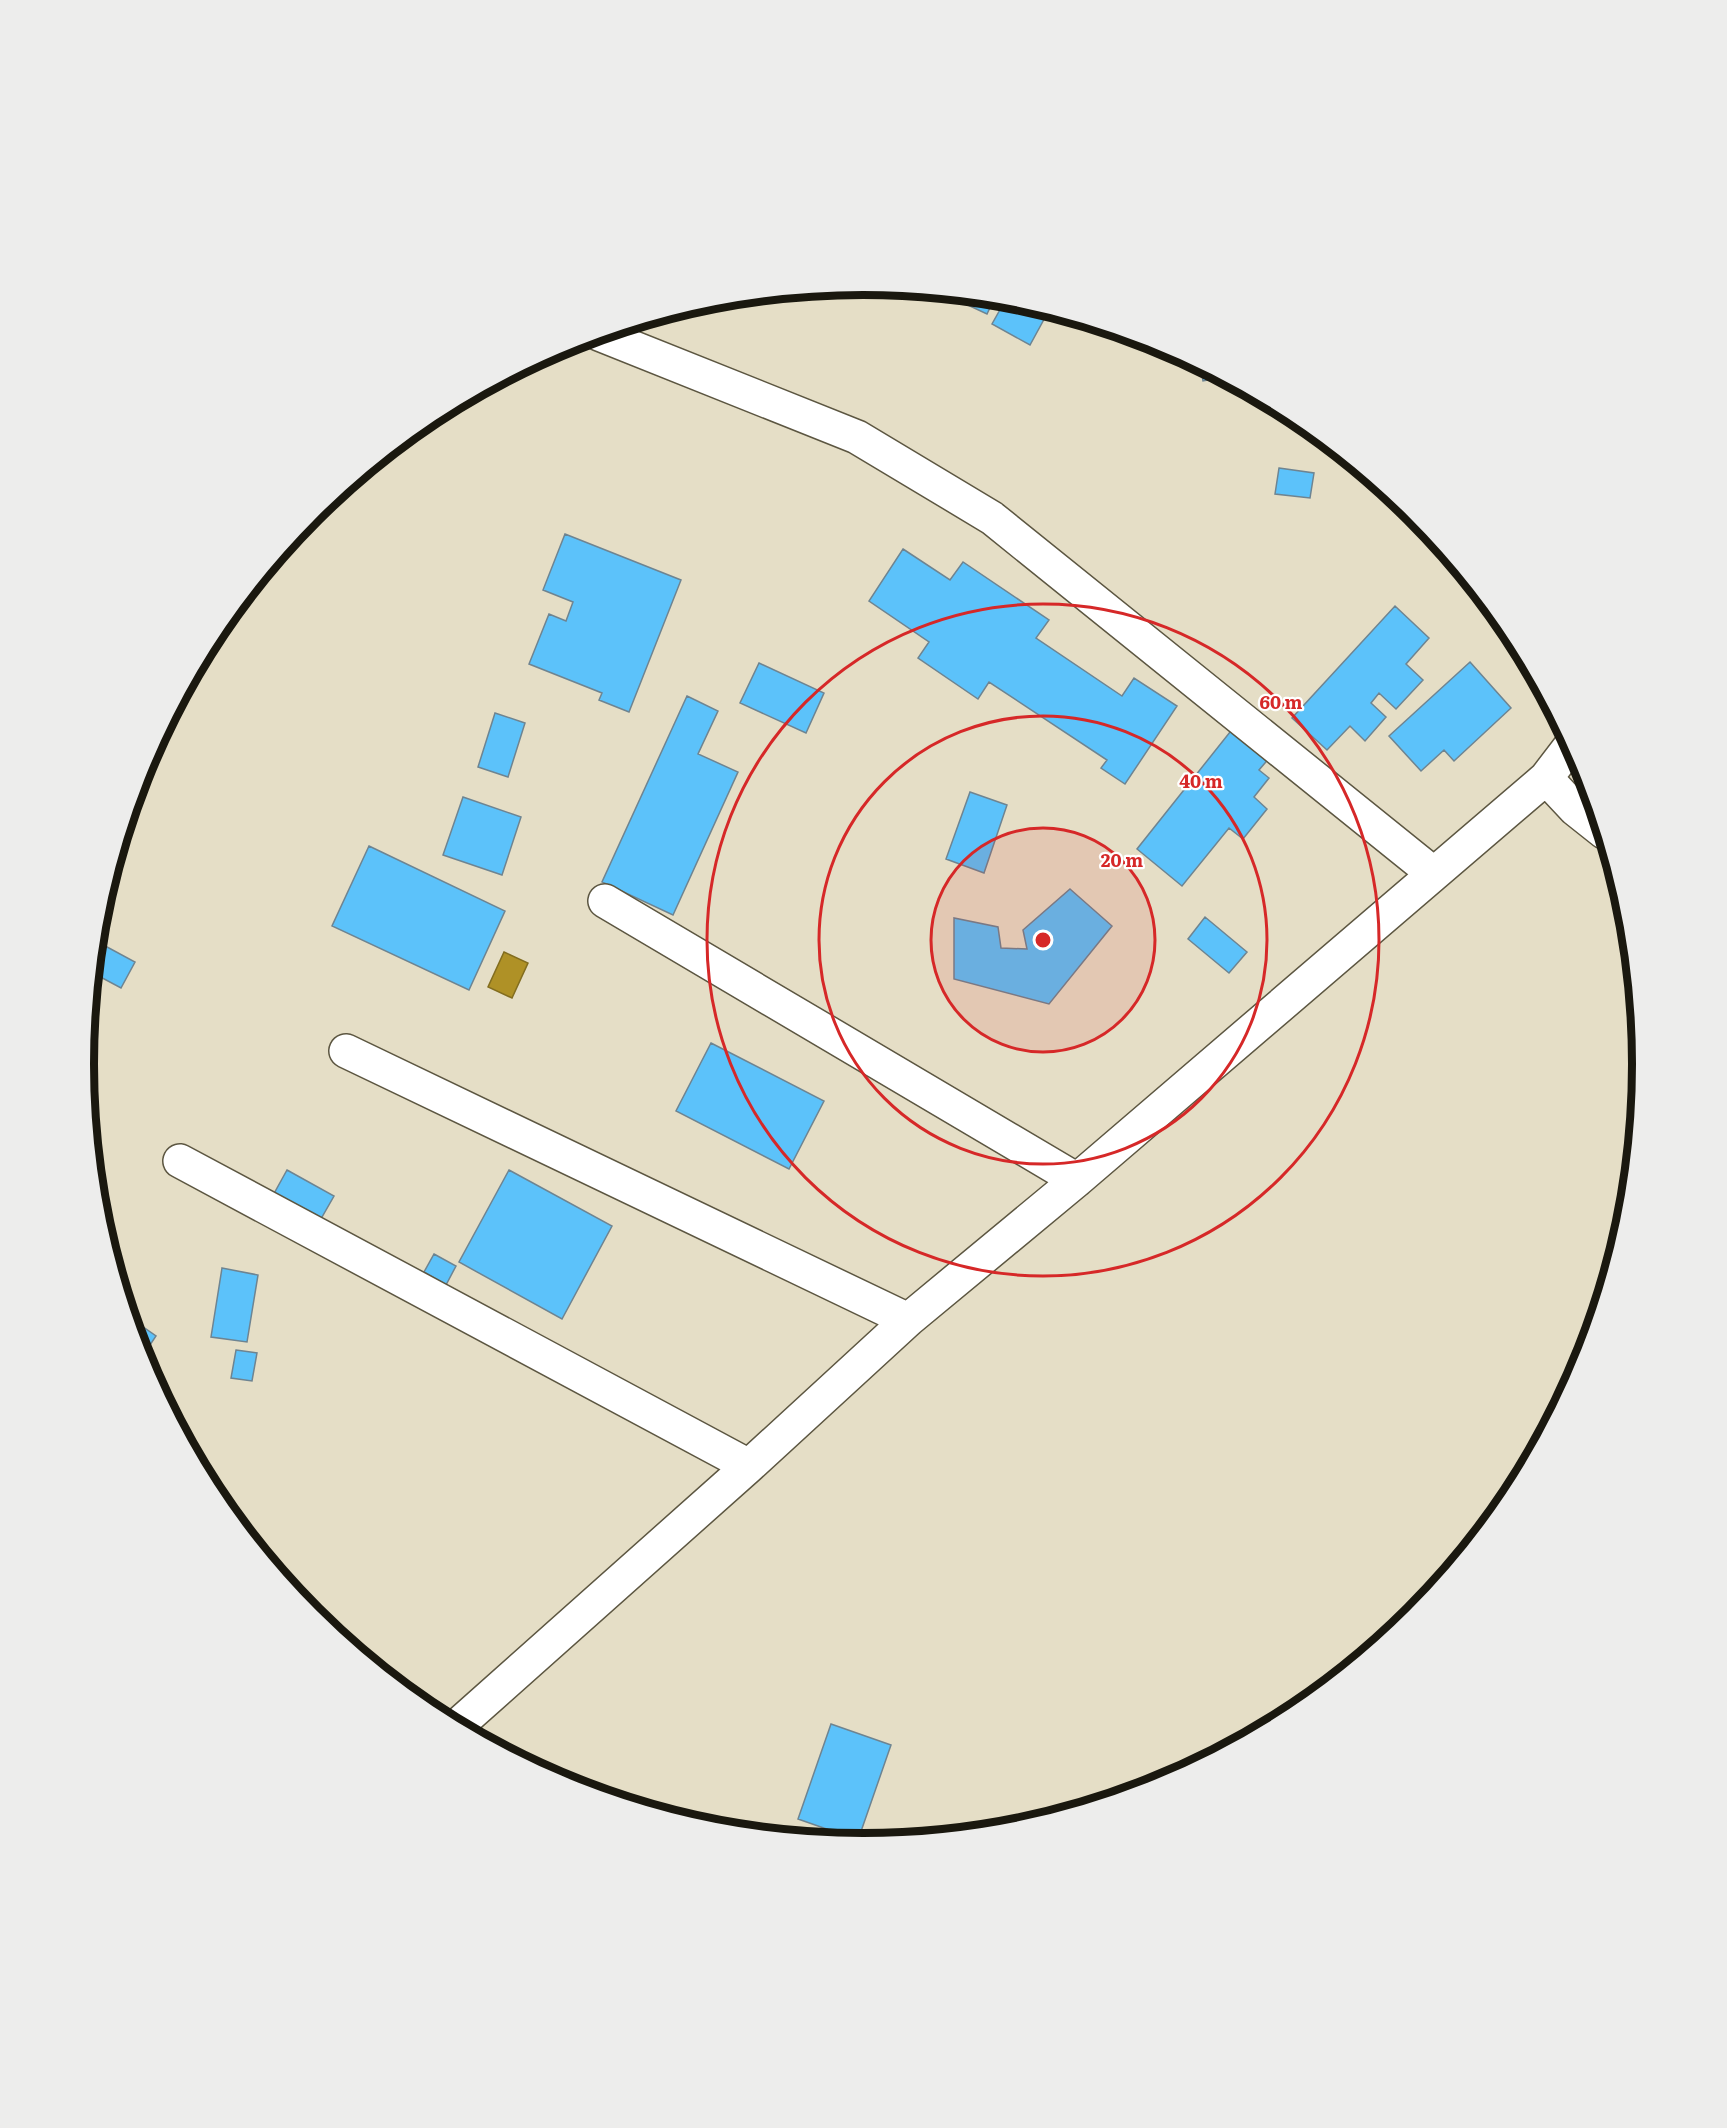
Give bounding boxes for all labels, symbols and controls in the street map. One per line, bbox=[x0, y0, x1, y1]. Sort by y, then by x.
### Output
text: 60 m bbox=[1259, 688, 1303, 715]
text: 40 m bbox=[1179, 767, 1223, 794]
text: 20 m bbox=[1101, 846, 1143, 873]
centre of rings bbox=[1033, 930, 1053, 950]

